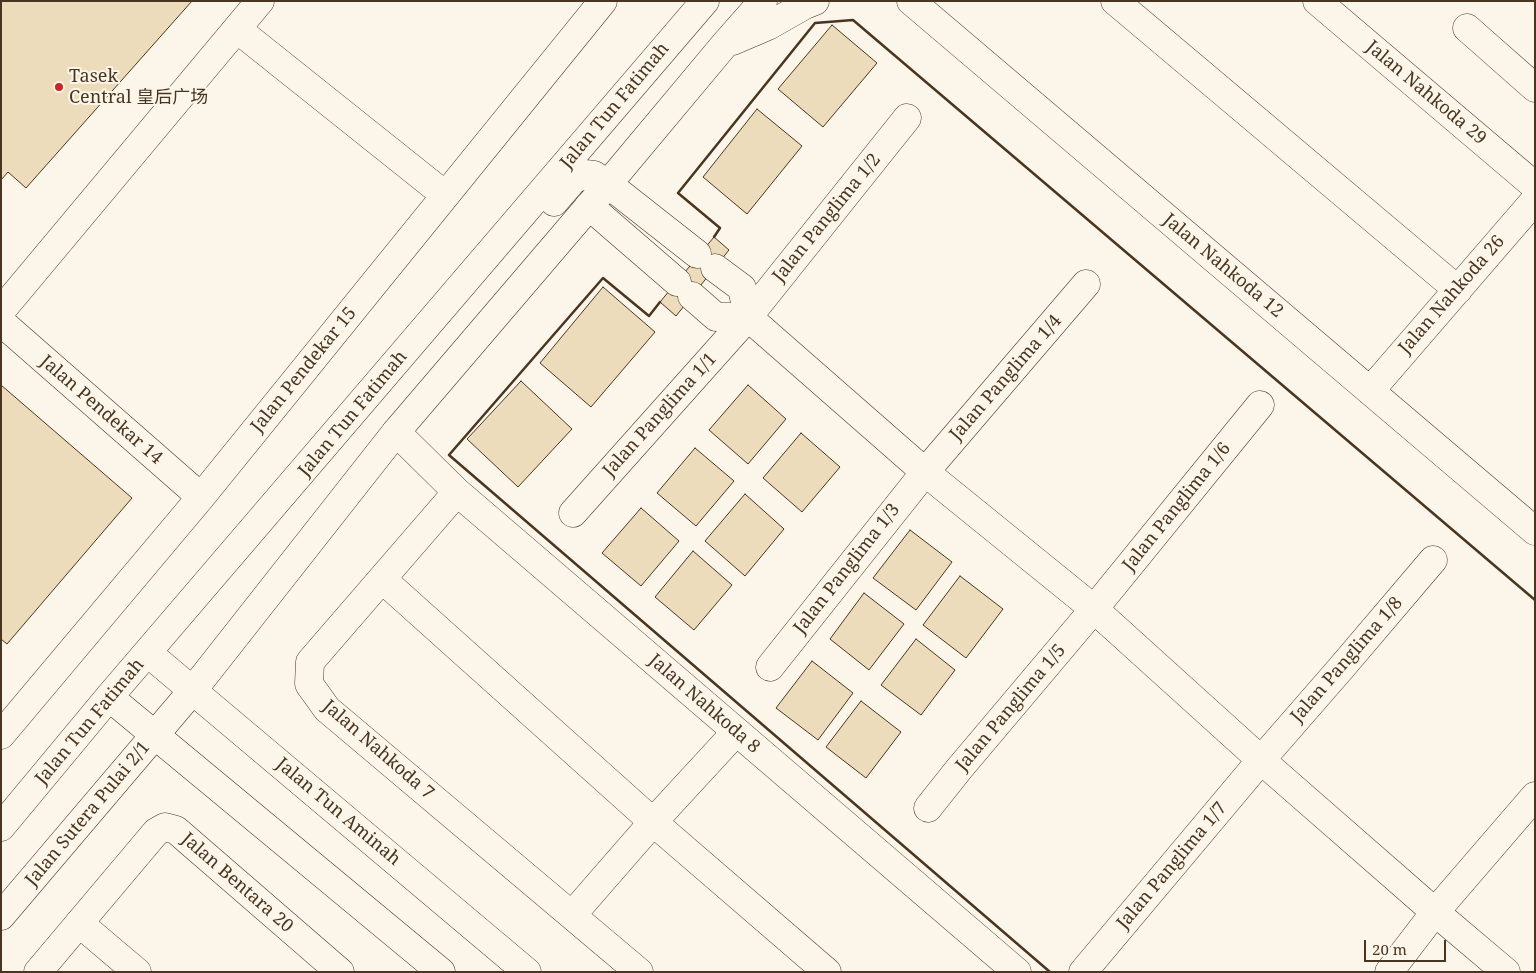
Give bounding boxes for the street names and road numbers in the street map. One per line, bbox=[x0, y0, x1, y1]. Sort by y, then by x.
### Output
street label: Jalan Nahkoda 29 bbox=[1361, 36, 1491, 150]
street label: Jalan Tun Fatimah bbox=[556, 39, 674, 173]
street label: Jalan Panglima 1/2 bbox=[768, 149, 886, 287]
street label: Jalan Nahkoda 12 bbox=[1158, 209, 1288, 323]
street label: Jalan Nahkoda 26 bbox=[1395, 231, 1509, 359]
street label: Jalan Pendekar 15 bbox=[247, 303, 361, 437]
street label: Jalan Panglima 1/4 bbox=[946, 311, 1066, 445]
street label: Jalan Tun Fatimah bbox=[294, 347, 412, 481]
street label: Jalan Panglima 1/1 bbox=[599, 349, 721, 481]
street label: Jalan Pendekar 14 bbox=[35, 351, 167, 469]
street label: Jalan Panglima 1/6 bbox=[1118, 438, 1236, 576]
street label: Jalan Panglima 1/3 bbox=[789, 500, 905, 638]
street label: Jalan Panglima 1/8 bbox=[1287, 593, 1407, 727]
street label: Jalan Panglima 1/5 bbox=[952, 640, 1070, 776]
street label: Jalan Nahkoda 8 bbox=[644, 650, 764, 758]
street label: Jalan Tun Fatimah bbox=[31, 655, 149, 789]
street label: Jalan Nahkoda 7 bbox=[318, 696, 438, 804]
street label: Jalan Sutera Pulai 2/1 bbox=[21, 737, 155, 891]
street label: Jalan Tun Aminah bbox=[271, 754, 405, 870]
street label: Jalan Panglima 1/7 bbox=[1113, 798, 1231, 934]
street label: Jalan Bentara 20 bbox=[177, 829, 297, 937]

